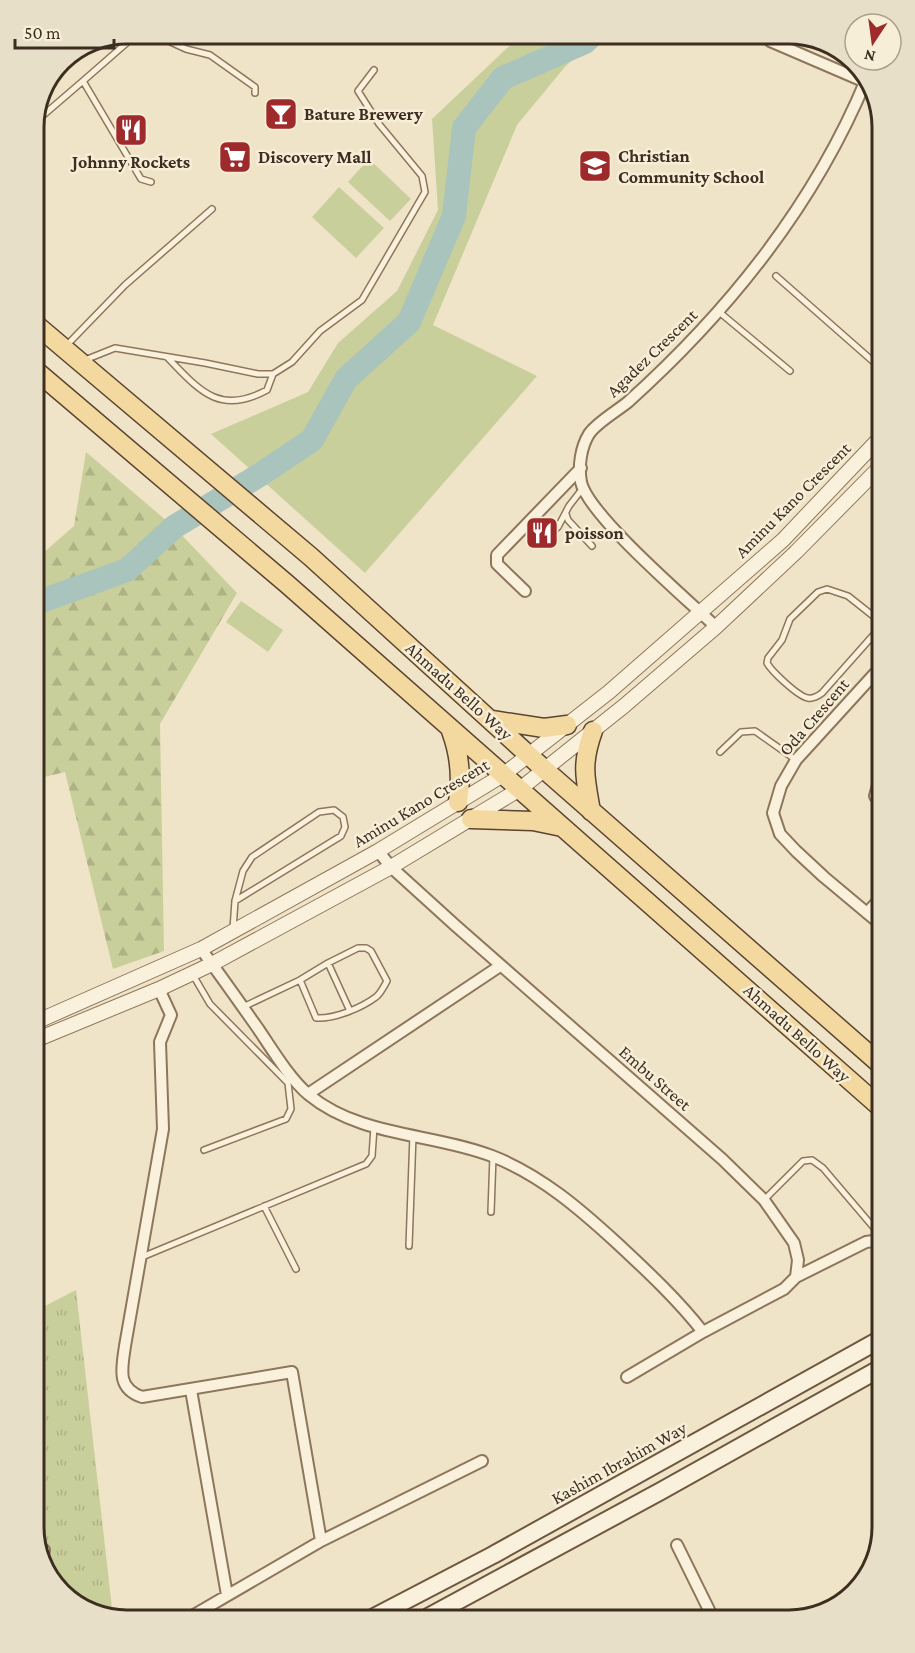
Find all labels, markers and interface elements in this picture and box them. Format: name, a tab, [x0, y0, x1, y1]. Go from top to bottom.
scale bar	[15, 12, 114, 50]
north arrow	[843, 12, 903, 72]
text: 50 m	[24, 23, 61, 43]
text: N	[862, 47, 877, 66]
bar icon: Bature Brewery	[263, 96, 299, 132]
place label: Bature Brewery	[304, 104, 423, 124]
restaurant icon: Johnny Rockets	[113, 112, 149, 148]
supermarket icon: Discovery Mall	[217, 139, 253, 175]
place label: Christian Community School	[618, 146, 764, 187]
place label: Discovery Mall	[258, 147, 372, 167]
school or university icon: Christian Community School	[577, 148, 613, 184]
place label: Johnny Rockets	[70, 152, 190, 172]
street label: Agadez Crescent	[603, 304, 702, 401]
street label: Aminu Kano Crescent	[731, 437, 856, 562]
restaurant icon: poisson	[524, 515, 560, 551]
place label: poisson	[565, 523, 625, 543]
street label: Ahmadu Bello Way	[401, 638, 517, 745]
street label: Oda Crescent	[775, 674, 854, 760]
street label: Aminu Kano Crescent	[349, 754, 493, 851]
street label: Ahmadu Bello Way	[739, 980, 855, 1087]
street label: Embu Street	[615, 1041, 696, 1115]
street label: Kashim Ibrahim Way	[548, 1417, 691, 1508]

